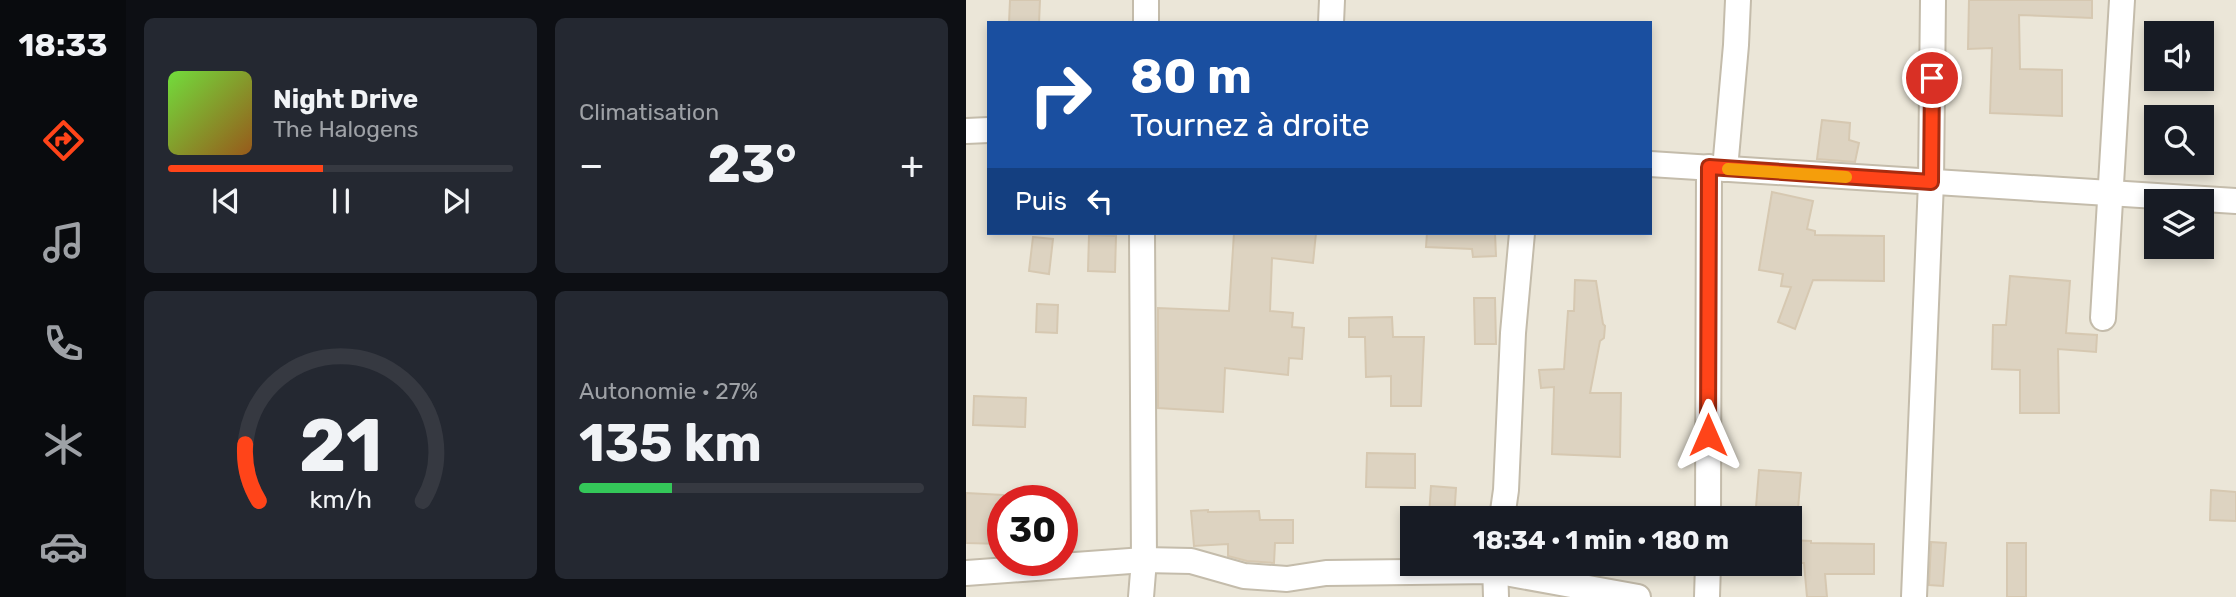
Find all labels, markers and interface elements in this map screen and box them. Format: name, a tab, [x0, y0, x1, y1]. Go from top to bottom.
map controls	[2144, 21, 2214, 259]
button: sound	[2144, 21, 2214, 91]
text: 18:33	[18, 26, 108, 64]
text: 80 m	[1130, 47, 1252, 105]
pin	[1902, 48, 1962, 108]
icon: right	[1015, 49, 1106, 140]
icon: arrive	[1913, 59, 1951, 97]
text: Night Drive	[273, 84, 418, 115]
text: Climatisation	[579, 98, 719, 126]
button: search	[2144, 105, 2214, 175]
text: Tournez à droite	[1130, 106, 1370, 144]
text: The Halogens	[273, 115, 419, 143]
icon: directions	[39, 116, 88, 165]
text: 23°	[707, 133, 797, 195]
text: −	[579, 142, 604, 188]
text: +	[900, 142, 924, 188]
icon: previous	[207, 182, 245, 220]
icon: pause	[322, 182, 360, 220]
icon: next	[437, 182, 475, 220]
icon: left	[1081, 182, 1119, 220]
text: Puis	[1015, 186, 1067, 217]
button: layers	[2144, 189, 2214, 259]
icon: music	[39, 218, 88, 267]
icon: phone	[39, 319, 88, 368]
text: Autonomie · 27%	[579, 377, 758, 405]
position arrow	[1671, 398, 1745, 472]
text: 21	[299, 403, 382, 489]
text: 135 km	[579, 412, 762, 474]
icon: climate	[39, 420, 88, 469]
text: km/h	[309, 485, 372, 514]
speed limit sign: 30	[987, 485, 1078, 576]
icon: car	[39, 522, 88, 571]
text: 18:34 · 1 min · 180 m	[1473, 525, 1729, 556]

